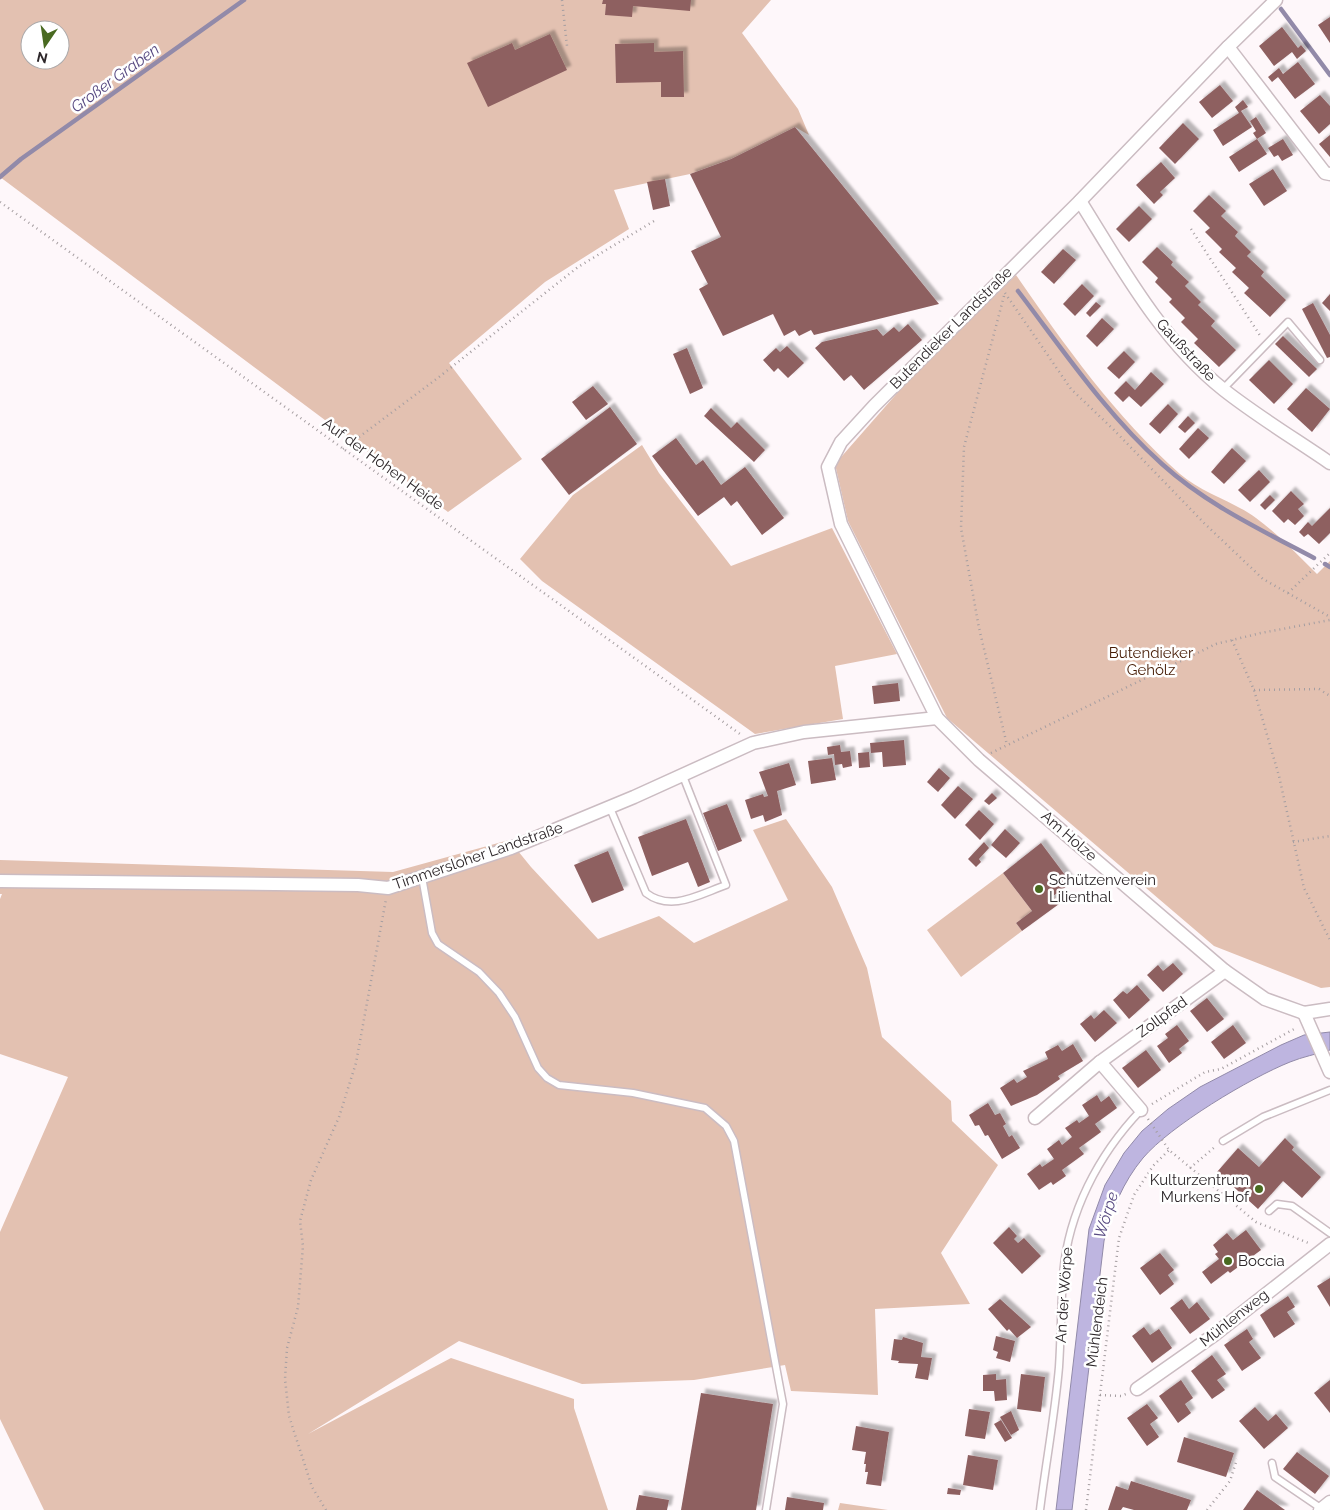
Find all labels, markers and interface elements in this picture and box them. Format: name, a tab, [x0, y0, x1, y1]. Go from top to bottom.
north arrow	[20, 20, 70, 70]
water label: Großer Graben	[67, 40, 163, 116]
text: N	[35, 49, 49, 67]
street label: Butendieker Landstraße	[886, 263, 1016, 393]
street label: Gaußstraße	[1153, 315, 1220, 385]
street label: Auf der Hohen Heide	[319, 414, 447, 514]
park label: Butendieker Gehölz	[1109, 644, 1194, 679]
street label: Am Holze	[1038, 807, 1101, 865]
street label: Timmersloher Landstraße	[391, 818, 565, 894]
place label: Schützenverein Lilienthal	[1049, 871, 1156, 906]
marker: Schützenverein Lilienthal	[1033, 883, 1045, 895]
street label: Zollpfad	[1133, 993, 1191, 1041]
place label: Kulturzentrum Murkens Hof	[1150, 1171, 1250, 1206]
marker: Kulturzentrum Murkens Hof	[1253, 1183, 1265, 1195]
water label: Wörpe	[1090, 1189, 1122, 1241]
street label: An der Wörpe	[1052, 1246, 1076, 1344]
place label: Boccia	[1238, 1252, 1285, 1270]
marker: Boccia	[1222, 1255, 1234, 1267]
street label: Mühlendeich	[1083, 1276, 1111, 1368]
street label: Mühlenweg	[1196, 1286, 1272, 1350]

